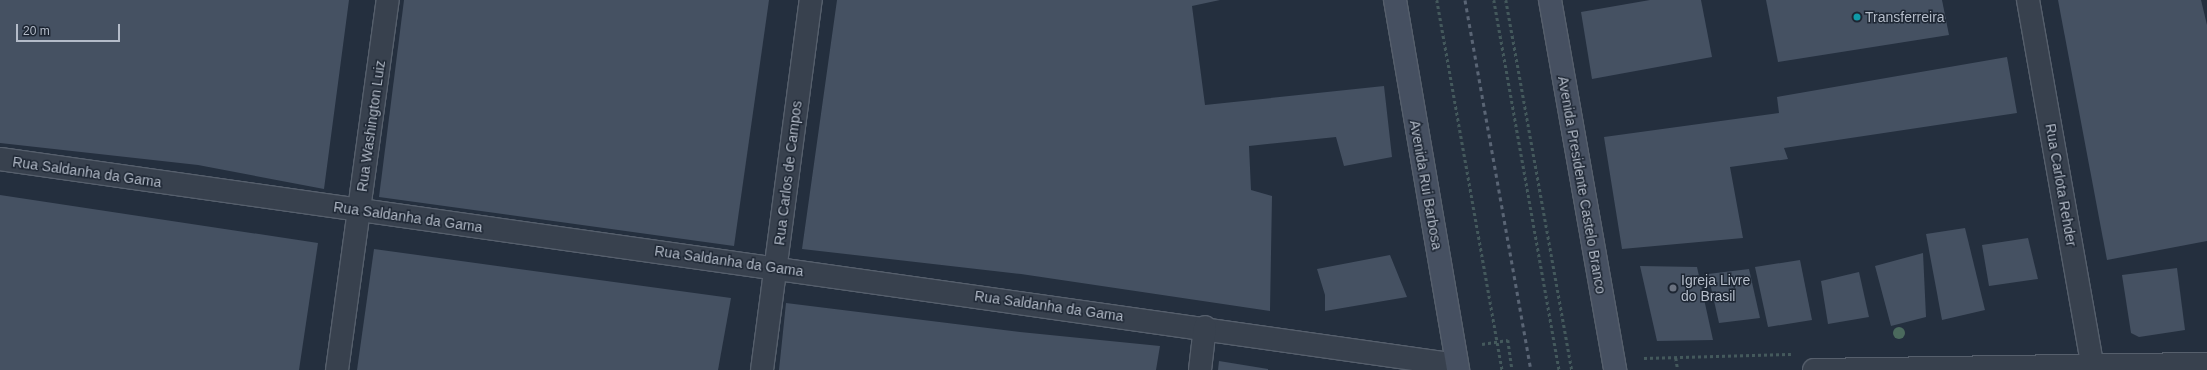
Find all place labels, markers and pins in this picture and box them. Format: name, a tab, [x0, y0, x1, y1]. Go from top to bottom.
place label: Transferreira	[1865, 9, 1945, 25]
marker: Transferreira	[1852, 12, 1862, 22]
place label: Igreja Livre do Brasil	[1681, 272, 1750, 304]
marker: Igreja Livre do Brasil	[1668, 283, 1678, 293]

